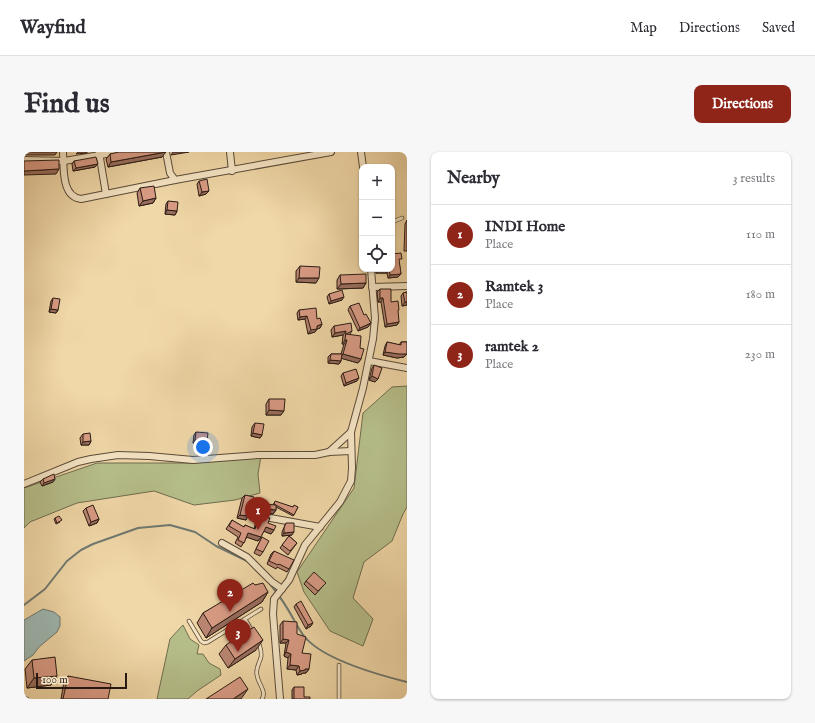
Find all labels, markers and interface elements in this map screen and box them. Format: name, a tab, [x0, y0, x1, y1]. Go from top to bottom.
text: Wayfind	[20, 16, 86, 40]
text: Map	[630, 19, 657, 37]
text: Directions	[679, 19, 740, 37]
text: Saved	[762, 19, 795, 37]
button: Directions	[694, 85, 791, 123]
text: Find us	[24, 87, 110, 122]
map controls	[359, 164, 395, 272]
button: +	[359, 164, 395, 200]
text: Nearby	[447, 168, 500, 189]
text: 3 results	[733, 170, 775, 187]
button: −	[359, 200, 395, 236]
text: INDI Home	[485, 217, 565, 236]
text: 1	[458, 226, 462, 243]
text: 110 m	[746, 226, 775, 243]
button: locate	[359, 236, 395, 272]
text: Place	[485, 236, 513, 253]
text: Ramtek 3	[485, 277, 543, 296]
text: 2	[457, 286, 463, 303]
text: 180 m	[746, 286, 775, 303]
text: Place	[485, 296, 513, 313]
text: ramtek 2	[485, 337, 539, 356]
text: 3	[458, 346, 462, 363]
text: 230 m	[745, 346, 775, 363]
text: Place	[485, 356, 513, 373]
your location	[193, 437, 213, 457]
pin: 1	[245, 497, 271, 530]
pin: 2	[217, 579, 243, 612]
pin: 3	[225, 619, 251, 652]
scale bar	[36, 671, 127, 690]
text: 100 m	[42, 673, 68, 687]

